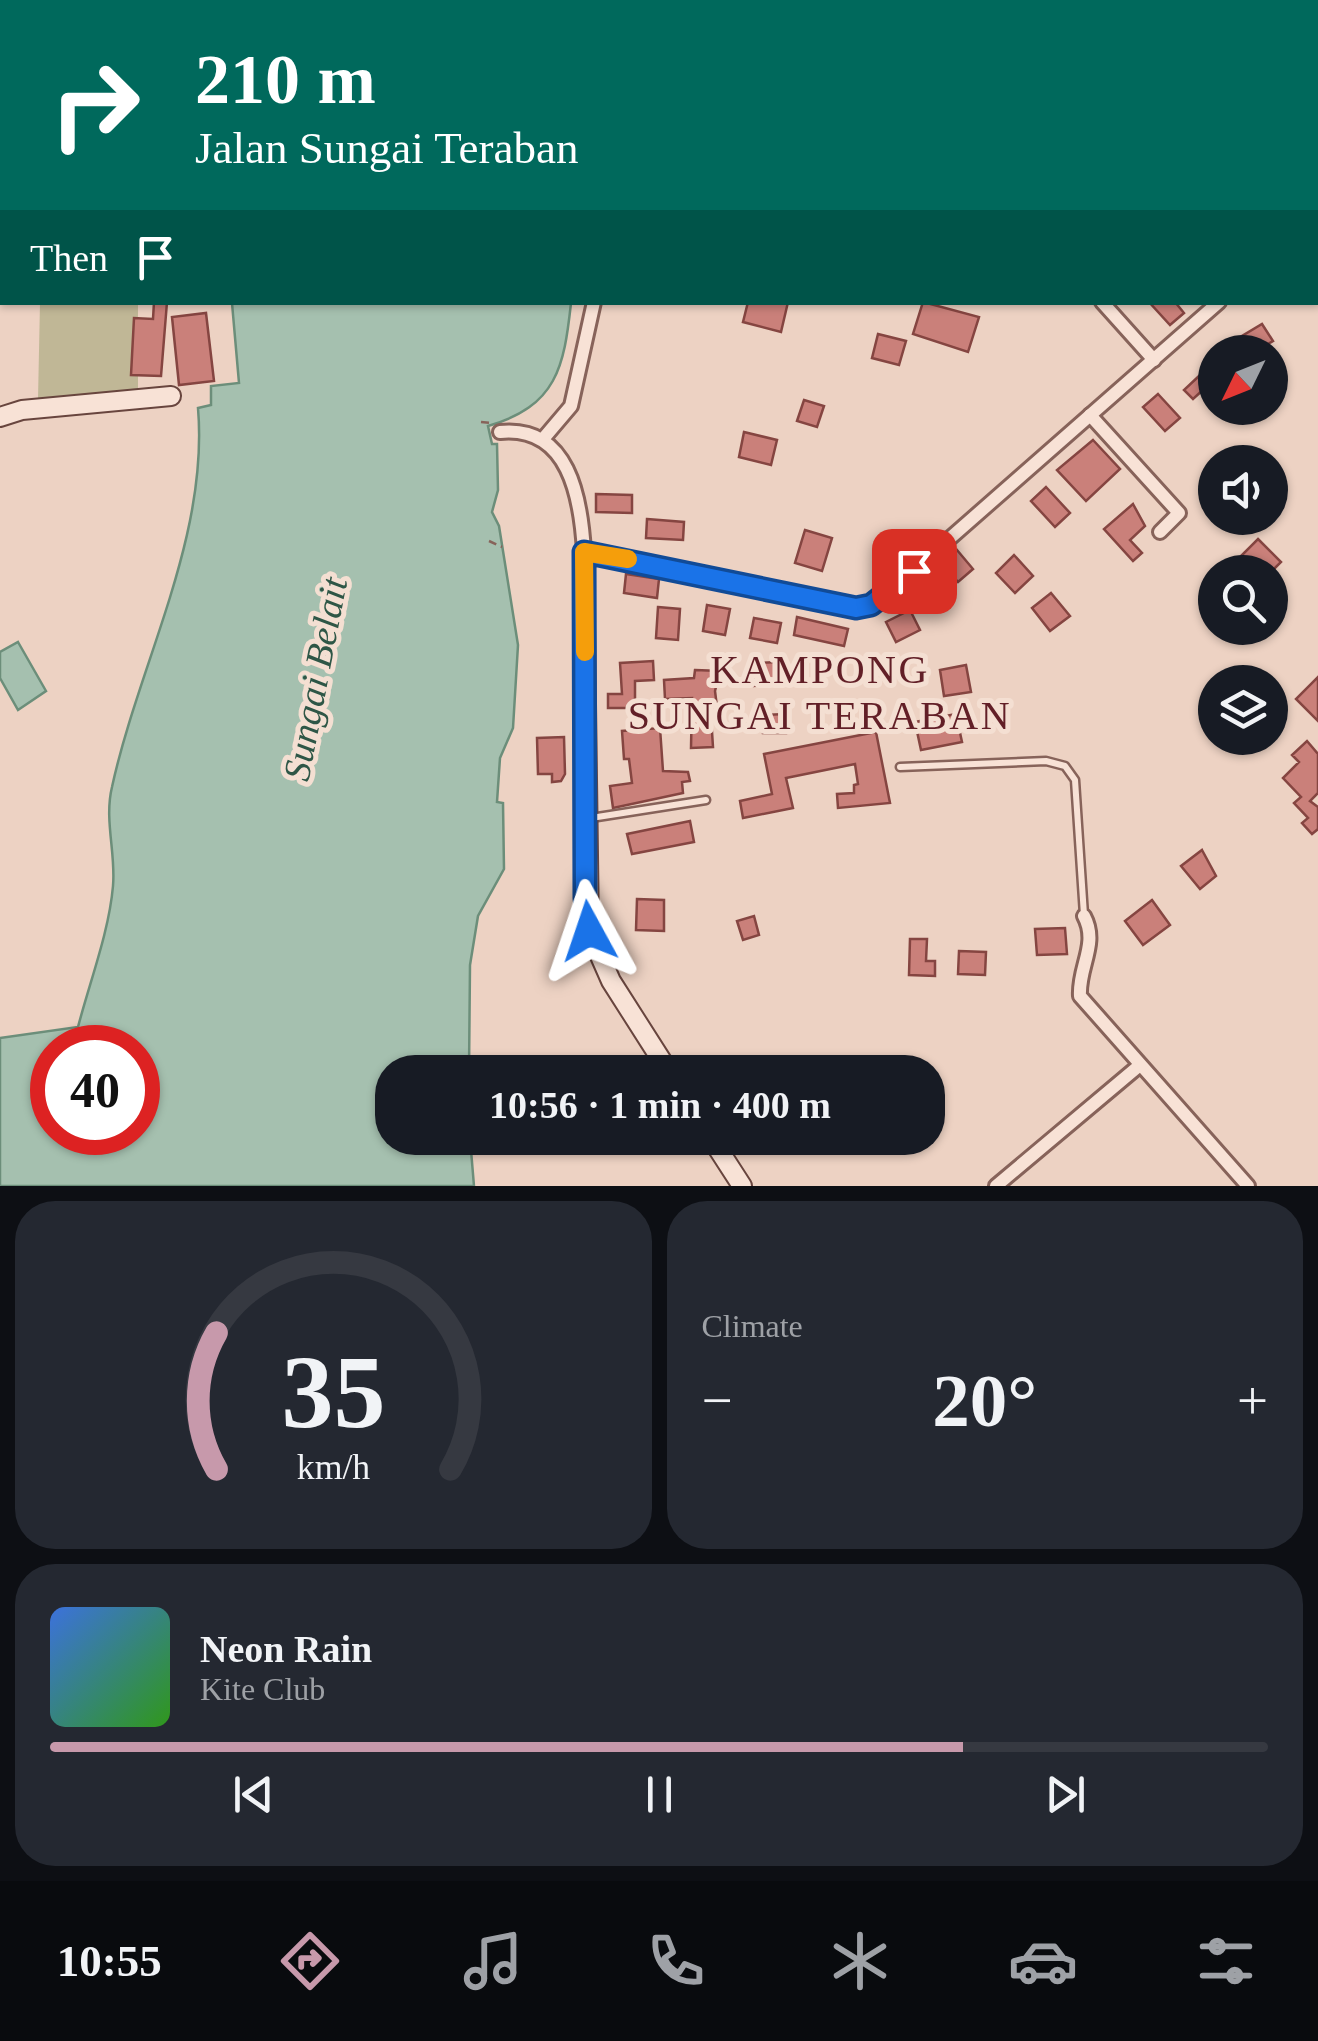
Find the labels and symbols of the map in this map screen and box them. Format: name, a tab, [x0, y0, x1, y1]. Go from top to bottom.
north arrow	[1198, 335, 1288, 425]
pin	[872, 529, 957, 614]
water label: Sungai Belait	[275, 573, 356, 784]
district label: KAMPONG SUNGAI TERABAN	[628, 647, 1012, 738]
position arrow	[537, 879, 641, 983]
speed limit sign: 40	[30, 1025, 160, 1155]

